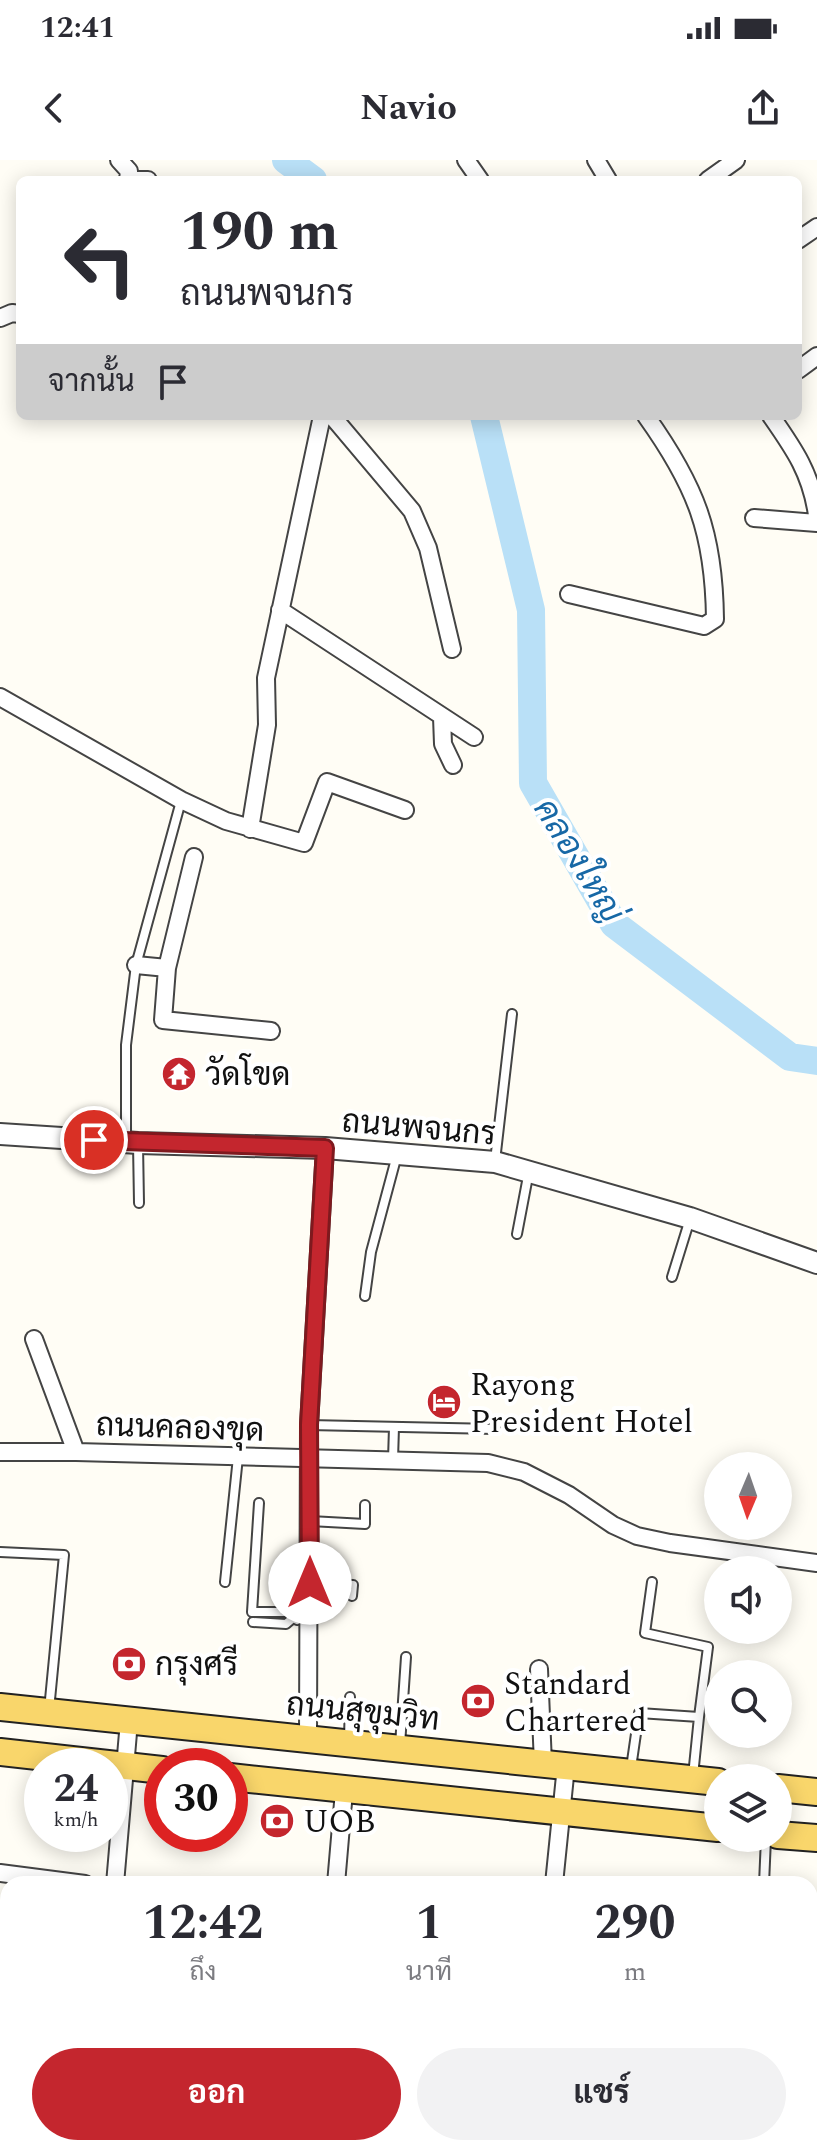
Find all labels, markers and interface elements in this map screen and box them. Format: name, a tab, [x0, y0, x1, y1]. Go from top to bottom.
text: 12:41	[40, 5, 115, 51]
text: Navio	[360, 81, 457, 136]
icon: back	[32, 86, 76, 130]
icon: share	[741, 86, 785, 130]
text: 190 m	[180, 190, 339, 275]
icon: left	[48, 208, 152, 312]
text: ถนนพจนกร	[180, 267, 354, 322]
text: จากนั้น	[48, 359, 135, 405]
icon: arrive	[151, 360, 195, 404]
water label: คลองใหญ่	[520, 788, 638, 935]
place label: วัดโขด	[205, 1051, 290, 1100]
temple icon: วัดโขด	[160, 1055, 198, 1093]
street label: ถนนพจนกร	[340, 1097, 498, 1160]
pin	[60, 1106, 128, 1174]
icon: arrive	[72, 1118, 116, 1162]
place label: Rayong President Hotel	[470, 1361, 693, 1447]
hotel icon: Rayong President Hotel	[425, 1383, 463, 1421]
street label: ถนนคลองขุด	[95, 1401, 265, 1456]
north arrow	[704, 1452, 792, 1540]
map controls	[704, 1452, 792, 1852]
position arrow	[268, 1541, 352, 1625]
button: sound	[704, 1556, 792, 1644]
place label: กรุงศรี	[155, 1641, 238, 1690]
bank icon: กรุงศรี	[110, 1645, 148, 1683]
place label: Standard Chartered	[504, 1660, 647, 1746]
button: search	[704, 1660, 792, 1748]
street label: ถนนสุขุมวิท	[284, 1680, 442, 1745]
bank icon: Standard Chartered	[459, 1682, 497, 1720]
speed limit sign: 30	[144, 1748, 248, 1852]
text: 24	[54, 1759, 98, 1820]
button: layers	[704, 1764, 792, 1852]
place label: UOB	[303, 1798, 375, 1847]
bank icon: UOB	[258, 1802, 296, 1840]
text: km/h	[54, 1805, 99, 1835]
text: 12:42	[143, 1887, 263, 1960]
text: 1	[415, 1887, 442, 1960]
text: 290	[595, 1887, 675, 1960]
text: ถึง	[189, 1952, 216, 1992]
text: นาที	[406, 1952, 452, 1992]
text: m	[624, 1952, 646, 1992]
button: ออก	[32, 2048, 401, 2140]
button: แชร์	[417, 2048, 786, 2140]

